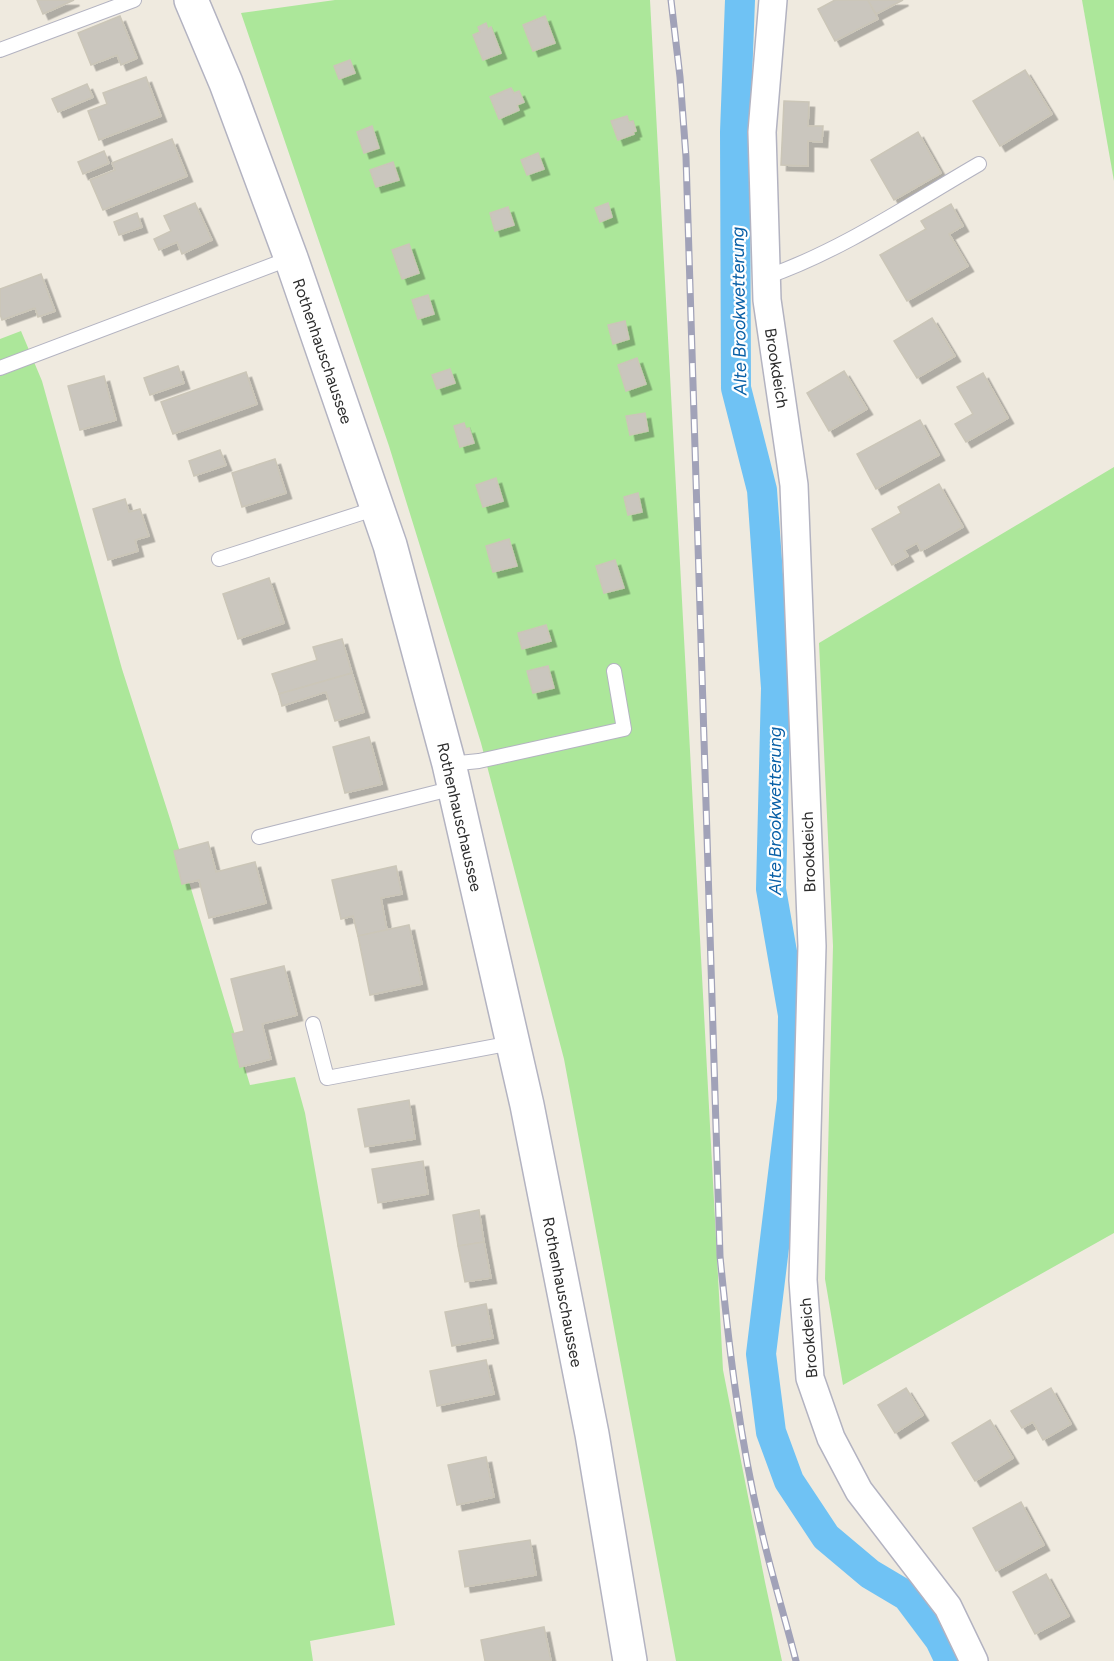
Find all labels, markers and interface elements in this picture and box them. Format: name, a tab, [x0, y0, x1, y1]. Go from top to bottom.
water label: Alte Brookwetterung	[727, 226, 751, 396]
street label: Rothenhauschaussee	[289, 276, 356, 427]
street label: Brookdeich	[761, 327, 792, 410]
water label: Alte Brookwetterung	[764, 726, 786, 896]
street label: Rothenhauschaussee	[433, 741, 486, 894]
street label: Brookdeich	[798, 811, 819, 893]
street label: Rothenhauschaussee	[539, 1215, 586, 1369]
street label: Brookdeich	[796, 1297, 821, 1379]

